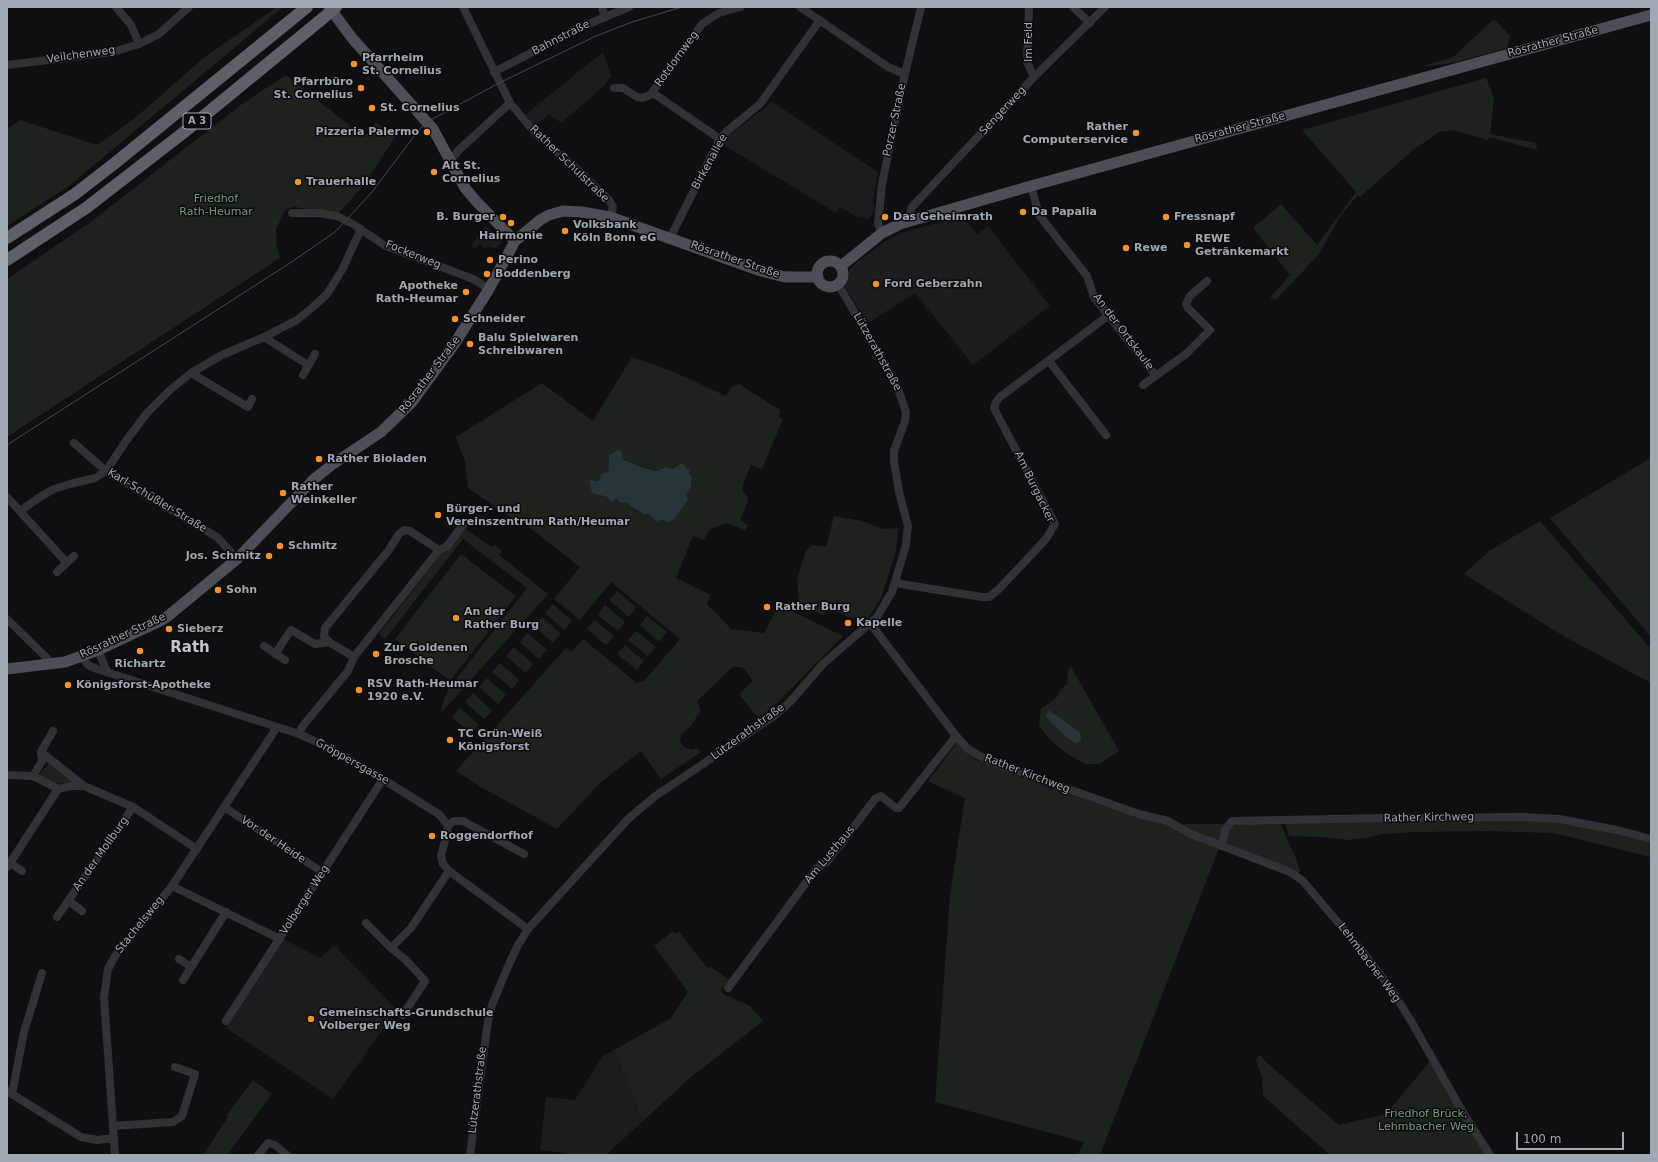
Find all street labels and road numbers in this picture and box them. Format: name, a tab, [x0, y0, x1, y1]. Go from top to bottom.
street label: Bahnstraße	[530, 18, 592, 58]
street label: Im Feld	[1022, 22, 1036, 62]
street label: Rösrather Straße	[1506, 24, 1600, 60]
street label: Rotdornweg	[652, 28, 702, 90]
street label: Veilchenweg	[46, 44, 116, 66]
street label: Porzer Straße	[881, 82, 909, 158]
street label: Sengerweg	[977, 84, 1029, 138]
street label: Rösrather Straße	[1193, 110, 1287, 146]
road number: A 3	[183, 113, 211, 129]
street label: Rather Schulstraße	[527, 123, 611, 205]
street label: Birkenallee	[689, 132, 731, 192]
street label: Fockerweg	[383, 238, 443, 272]
street label: Rösrather Straße	[689, 239, 781, 281]
street label: An der Ortskaule	[1090, 291, 1156, 373]
street label: Lützerathstraße	[850, 311, 904, 393]
street label: Rösrather Straße	[397, 334, 463, 416]
street label: Am Burgacker	[1011, 449, 1057, 525]
street label: Karl-Schüßler-Straße	[105, 466, 209, 536]
street label: Rösrather Straße	[78, 610, 168, 662]
street label: Lützerathstraße	[709, 701, 787, 763]
street label: Gröppersgasse	[313, 736, 391, 788]
street label: Rather Kirchweg	[982, 752, 1072, 796]
street label: Rather Kirchweg	[1384, 811, 1474, 825]
street label: An der Mollburg	[71, 814, 131, 894]
street label: Vor der Heide	[238, 814, 308, 866]
street label: Am Lusthaus	[802, 824, 858, 886]
street label: Volberger Weg	[278, 863, 332, 937]
street label: Stachelsweg	[113, 894, 167, 956]
street label: Lehmbacher Weg	[1335, 921, 1403, 1005]
street label: Lützerathstraße	[466, 1046, 490, 1134]

